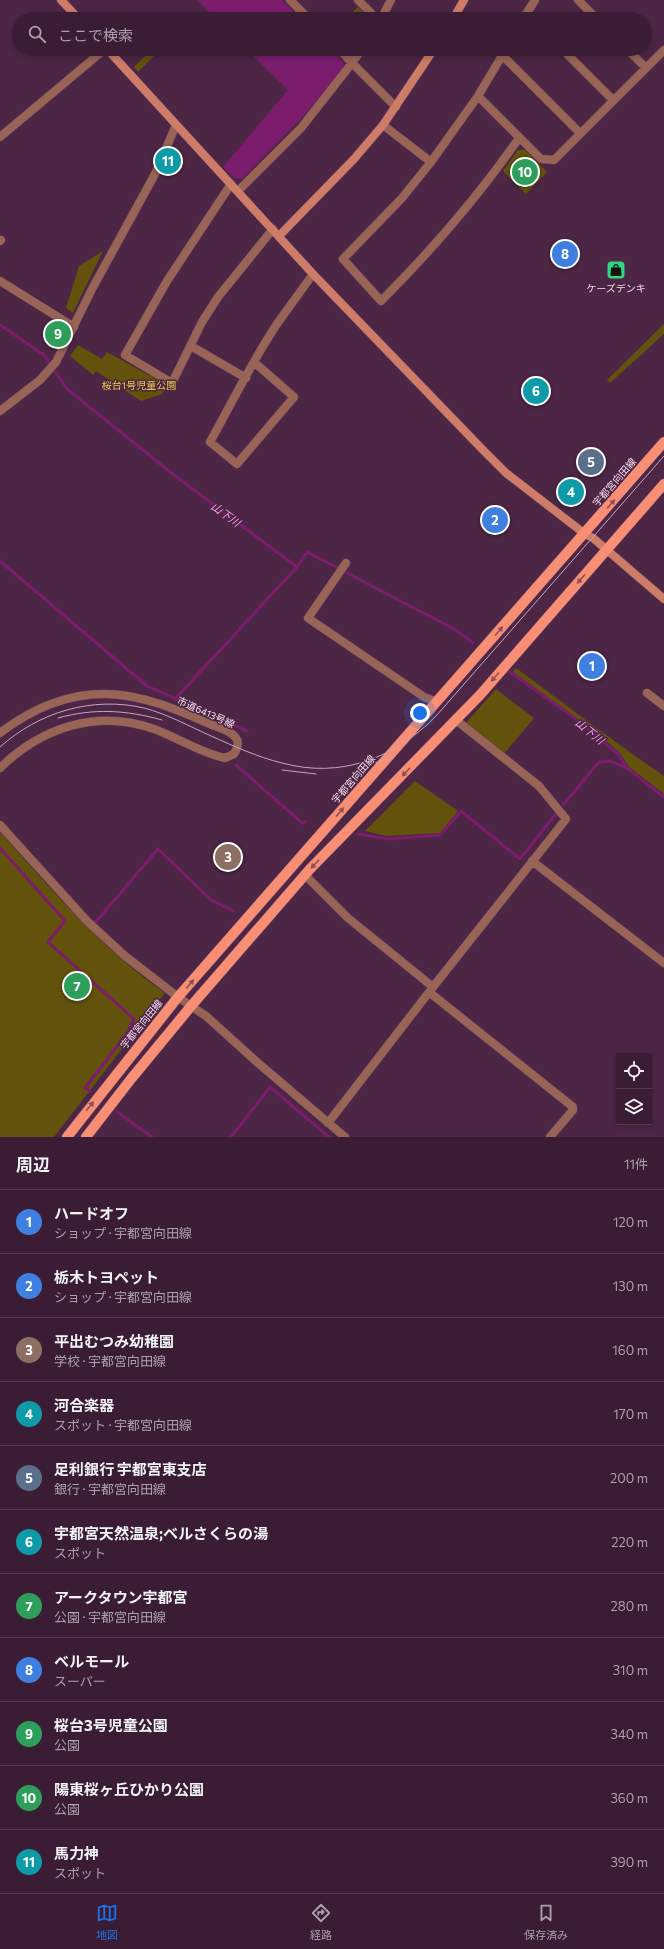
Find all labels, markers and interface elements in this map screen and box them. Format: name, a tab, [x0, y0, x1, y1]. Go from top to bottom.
search box	[12, 12, 652, 56]
icon: search	[26, 23, 48, 45]
text: ここで検索	[58, 26, 133, 44]
pin: 11	[155, 146, 181, 176]
pin: 10	[512, 157, 538, 187]
pin: 8	[552, 239, 578, 269]
shop icon: ケーズデンキ	[605, 259, 627, 281]
place label: ケーズデンキ	[586, 282, 646, 294]
pin: 9	[45, 319, 71, 349]
pin: 6	[523, 376, 549, 406]
park label: 桜台1号児童公園	[102, 379, 176, 391]
pin: 5	[578, 447, 604, 477]
street label: 宇都宮向田線	[590, 455, 638, 509]
pin: 4	[558, 477, 584, 507]
water label: 山下川	[209, 499, 244, 530]
one-way arrow	[606, 499, 615, 510]
pin: 2	[482, 505, 508, 535]
one-way arrow	[577, 575, 586, 584]
one-way arrow	[495, 626, 504, 636]
pin: 1	[579, 651, 605, 681]
one-way arrow	[491, 672, 500, 682]
street label: 市道6413号線	[175, 694, 237, 730]
your location	[410, 703, 430, 723]
water label: 山下川	[573, 716, 608, 747]
street label: 宇都宮向田線	[329, 752, 377, 806]
one-way arrow	[401, 767, 411, 777]
one-way arrow	[336, 807, 345, 817]
pin: 3	[215, 842, 241, 872]
one-way arrow	[310, 859, 320, 869]
pin: 7	[64, 971, 90, 1001]
one-way arrow	[186, 978, 195, 989]
street label: 宇都宮向田線	[117, 997, 165, 1051]
map controls	[616, 1053, 652, 1125]
button: locate	[616, 1053, 652, 1089]
button: layers	[616, 1089, 652, 1125]
one-way arrow	[86, 1100, 94, 1111]
text: 周辺	[16, 1154, 50, 1175]
text: 11件	[624, 1156, 648, 1172]
text: ハードオフ	[54, 1204, 129, 1222]
text: 1	[26, 1214, 32, 1230]
text: 120 m	[613, 1214, 648, 1230]
text: ショップ · 宇都宮向田線	[54, 1225, 192, 1241]
text: 栃木トヨペット	[54, 1268, 159, 1286]
text: 2	[25, 1278, 33, 1294]
text: 130 m	[613, 1278, 648, 1294]
text: ショップ · 宇都宮向田線	[54, 1289, 192, 1305]
text: 平出むつみ幼稚園	[54, 1332, 174, 1350]
text: 3	[25, 1342, 33, 1358]
text: 160 m	[612, 1342, 648, 1358]
text: 学校 · 宇都宮向田線	[54, 1353, 166, 1369]
text: 河合楽器	[54, 1396, 114, 1414]
text: 4	[25, 1406, 33, 1422]
text: 170 m	[613, 1406, 648, 1422]
text: スポット · 宇都宮向田線	[54, 1417, 192, 1433]
text: 足利銀行 宇都宮東支店	[54, 1460, 207, 1478]
text: 5	[25, 1470, 33, 1486]
text: 200 m	[610, 1470, 648, 1486]
text: 銀行 · 宇都宮向田線	[54, 1481, 166, 1497]
text: 宇都宮天然温泉;ベルさくらの湯	[54, 1524, 268, 1542]
text: 6	[25, 1534, 33, 1550]
text: 220 m	[611, 1534, 648, 1550]
text: スポット	[54, 1545, 106, 1561]
text: アークタウン宇都宮	[54, 1588, 188, 1606]
text: 7	[25, 1598, 33, 1614]
text: 280 m	[611, 1598, 648, 1614]
text: 公園 · 宇都宮向田線	[54, 1609, 166, 1625]
text: ベルモール	[54, 1652, 129, 1670]
text: 8	[25, 1662, 33, 1678]
text: 310 m	[613, 1662, 648, 1678]
text: スーパー	[54, 1673, 106, 1689]
text: 桜台3号児童公園	[54, 1716, 168, 1734]
text: 9	[25, 1726, 33, 1742]
text: 340 m	[610, 1726, 648, 1742]
text: 公園	[54, 1737, 80, 1753]
text: 陽東桜ヶ丘ひかり公園	[54, 1780, 204, 1798]
text: 10	[22, 1790, 36, 1806]
text: 360 m	[610, 1790, 648, 1806]
text: 公園	[54, 1801, 80, 1817]
text: 馬力神	[54, 1844, 99, 1862]
text: 11	[23, 1854, 35, 1870]
text: 390 m	[610, 1854, 648, 1870]
text: スポット	[54, 1865, 106, 1881]
tab: 地図	[96, 1902, 118, 1942]
tab: 経路	[310, 1902, 332, 1942]
tab: 保存済み	[524, 1902, 568, 1942]

